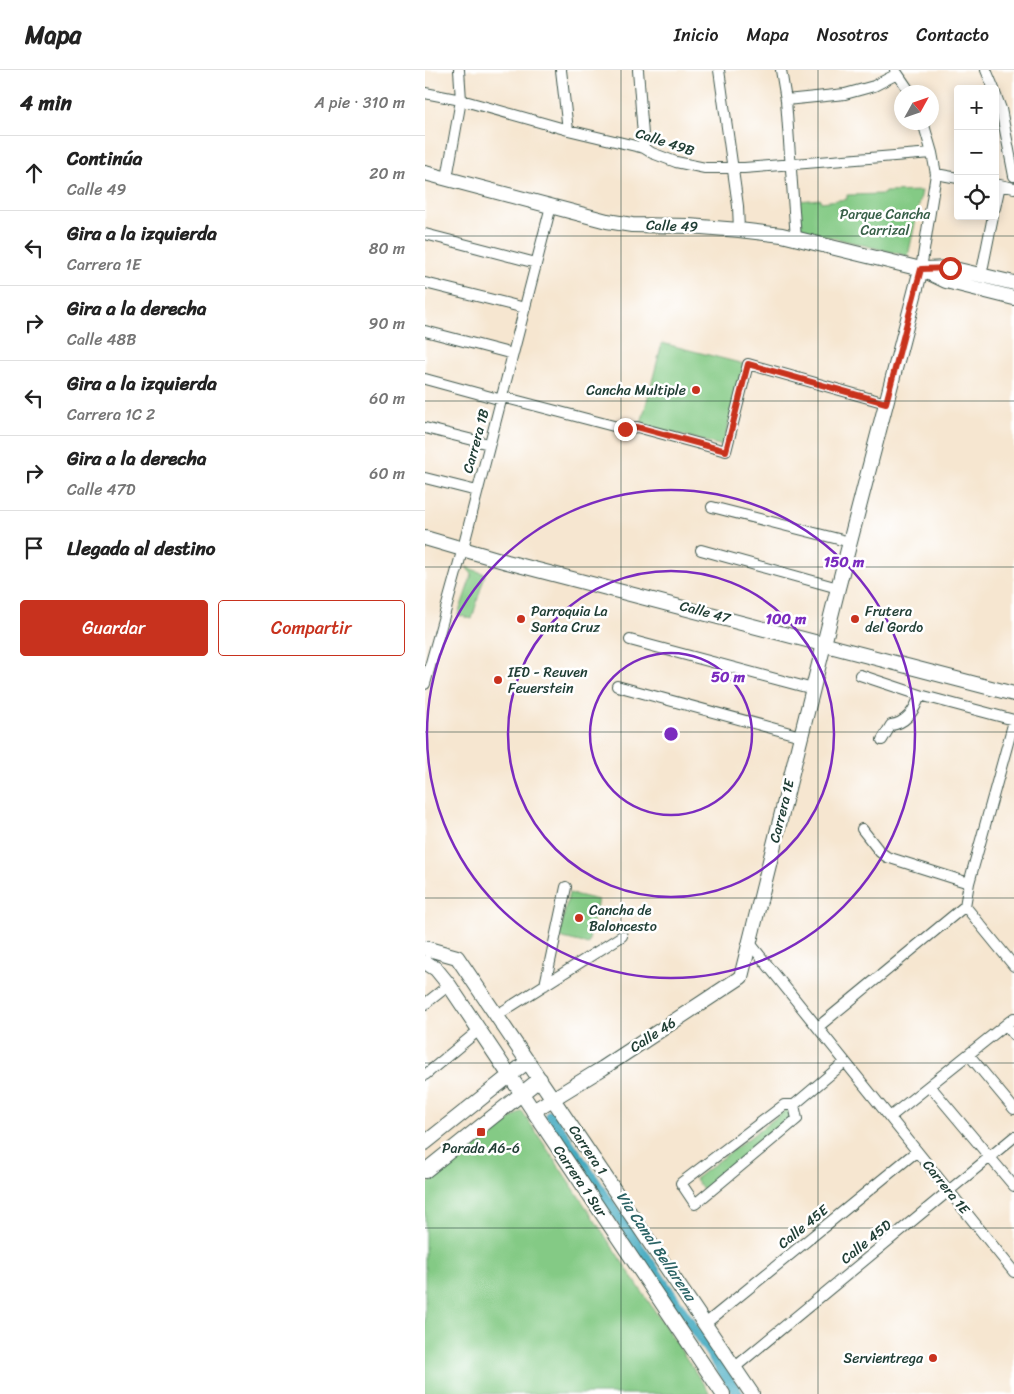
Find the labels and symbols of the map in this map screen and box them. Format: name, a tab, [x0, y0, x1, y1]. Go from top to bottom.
north arrow	[894, 85, 939, 130]
street label: Calle 49B	[632, 121, 698, 163]
park label: Parque Cancha Carrizal	[840, 202, 931, 243]
street label: Calle 49	[646, 213, 699, 239]
route start	[939, 257, 962, 280]
place label: Cancha Multiple	[586, 378, 686, 403]
marker: Cancha Multiple	[690, 384, 702, 396]
street label: Carrera 1B	[455, 406, 497, 476]
route end	[614, 418, 637, 441]
text: 150 m	[824, 549, 865, 575]
street label: Calle 47	[677, 593, 734, 631]
place label: Parroquia La Santa Cruz	[531, 599, 607, 640]
place label: Frutera del Gordo	[865, 599, 923, 640]
text: 100 m	[766, 606, 807, 632]
marker: Parroquia La Santa Cruz	[515, 613, 527, 625]
marker: Frutera del Gordo	[849, 613, 861, 625]
place label: IED - Reuven Feuerstein	[507, 660, 588, 701]
text: 50 m	[711, 664, 746, 690]
marker: IED - Reuven Feuerstein	[492, 674, 504, 686]
centre of rings	[662, 725, 680, 743]
street label: Carrera 1E	[762, 775, 802, 845]
place label: Cancha de Baloncesto	[589, 898, 657, 939]
marker: Cancha de Baloncesto	[573, 912, 585, 924]
street label: Calle 46	[625, 1011, 681, 1059]
street label: Carrera 1	[562, 1119, 614, 1181]
marker: Parada A6-6	[475, 1126, 487, 1138]
place label: Parada A6-6	[442, 1136, 520, 1161]
street label: Carrera 1 Sur	[547, 1140, 614, 1223]
street label: Carrera 1E	[916, 1154, 977, 1221]
water label: Via Canal Bellarena	[609, 1186, 704, 1308]
street label: Calle 45E	[772, 1198, 835, 1255]
street label: Calle 45D	[835, 1213, 898, 1271]
place label: Servientrega	[843, 1346, 924, 1371]
marker: Servientrega	[927, 1352, 939, 1364]

